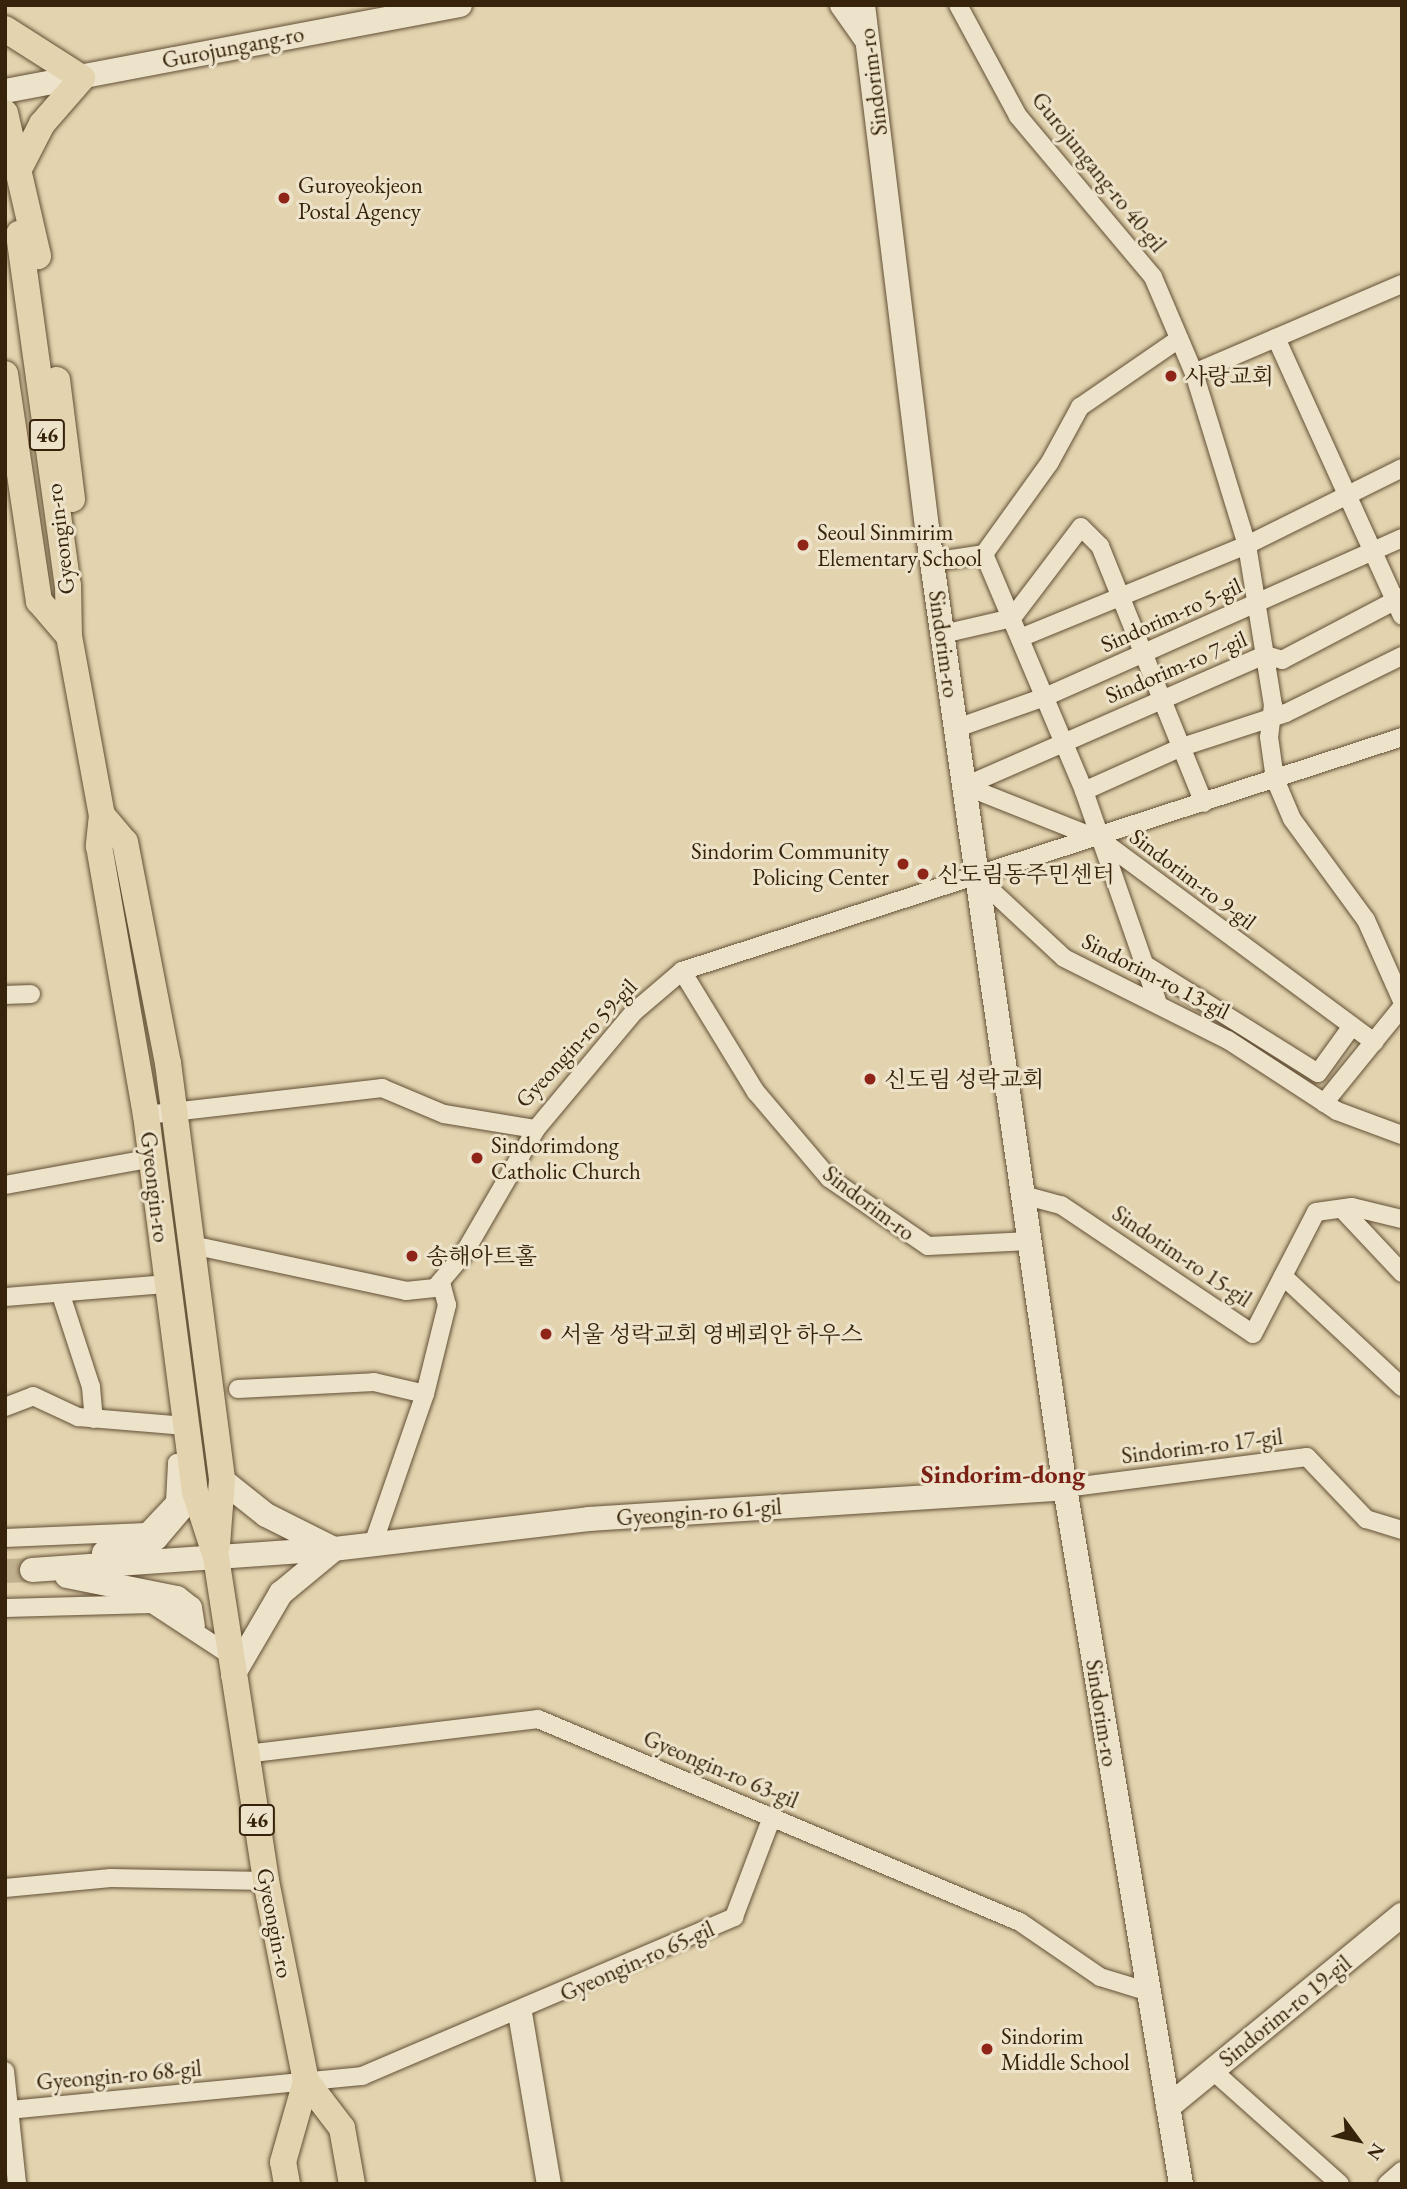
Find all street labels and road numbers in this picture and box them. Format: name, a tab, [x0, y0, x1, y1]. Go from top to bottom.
street label: Gurojungang-ro	[160, 20, 306, 74]
street label: Sindorim-ro	[853, 27, 893, 137]
street label: Gurojungang-ro 40-gil	[1026, 86, 1172, 258]
road number: 46	[28, 418, 66, 452]
street label: Gyeongin-ro	[39, 482, 81, 596]
street label: Sindorim-ro 5-gil	[1096, 572, 1246, 658]
street label: Sindorim-ro	[923, 589, 965, 699]
street label: Sindorim-ro 7-gil	[1101, 625, 1251, 709]
street label: Sindorim-ro 9-gil	[1124, 822, 1262, 936]
street label: Sindorim-ro 13-gil	[1077, 927, 1235, 1025]
street label: Gyeongin-ro 59-gil	[509, 973, 643, 1113]
street label: Gyeongin-ro	[134, 1130, 176, 1244]
street label: Sindorim-ro	[818, 1159, 920, 1247]
street label: Sindorim-ro 15-gil	[1107, 1199, 1257, 1313]
street label: Sindorim-ro 17-gil	[1120, 1422, 1284, 1470]
street label: Gyeongin-ro 61-gil	[615, 1492, 783, 1532]
street label: Sindorim-ro	[1080, 1657, 1124, 1769]
street label: Gyeongin-ro 63-gil	[639, 1724, 803, 1814]
road number: 46	[238, 1802, 276, 1838]
street label: Gyeongin-ro	[251, 1866, 299, 1980]
street label: Gyeongin-ro 65-gil	[556, 1915, 718, 2007]
street label: Sindorim-ro 19-gil	[1213, 1949, 1357, 2073]
street label: Gyeongin-ro 68-gil	[35, 2054, 203, 2096]

